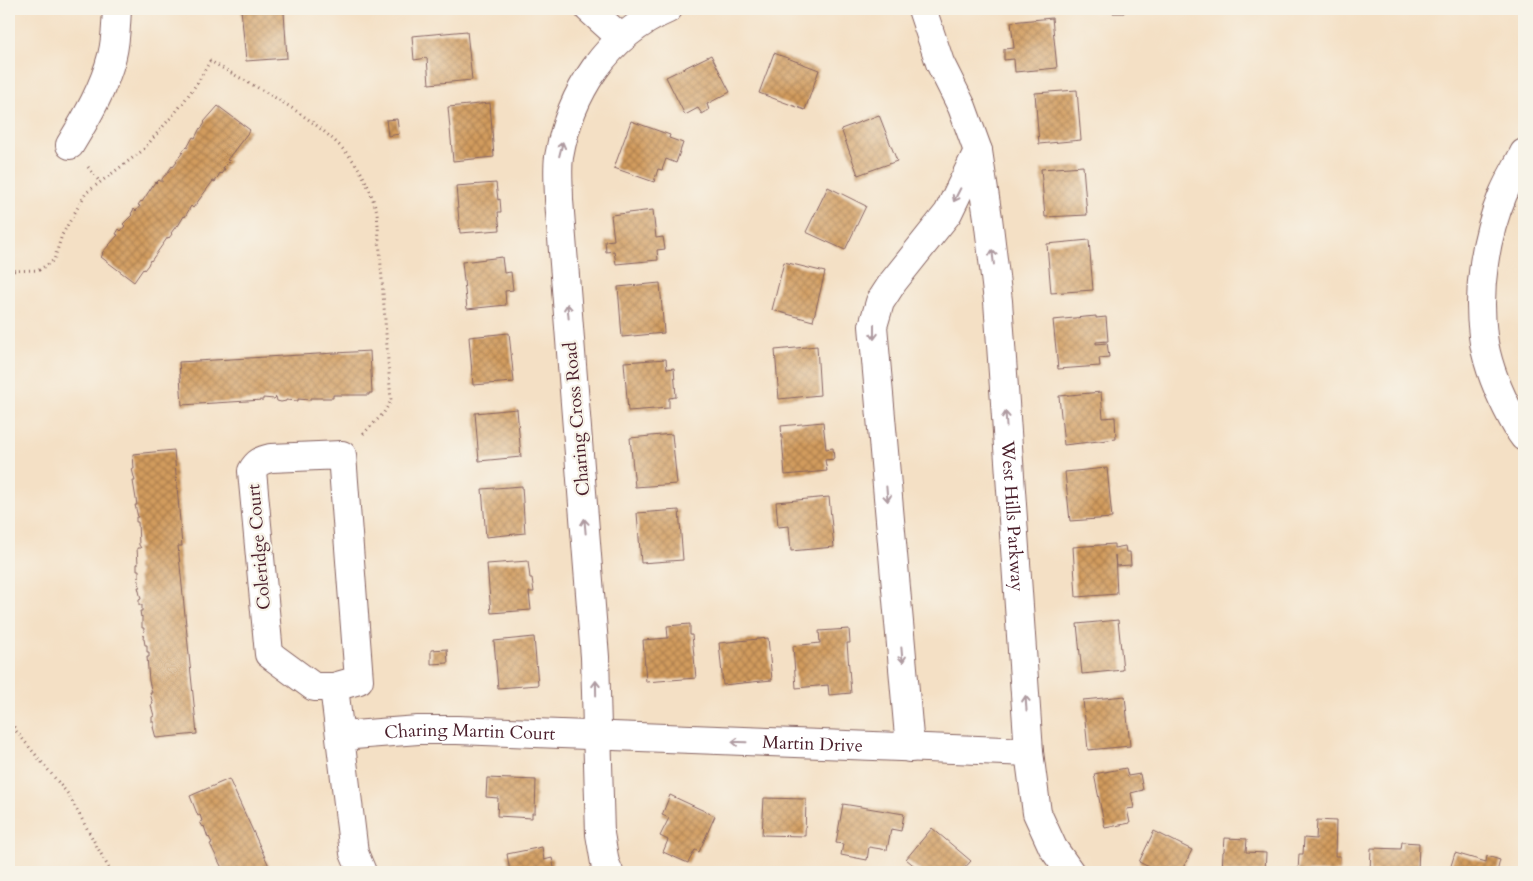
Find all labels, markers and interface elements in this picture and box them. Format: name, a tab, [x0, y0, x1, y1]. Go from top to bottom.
one-way arrow	[557, 142, 566, 158]
one-way arrow	[952, 187, 961, 202]
one-way arrow	[988, 249, 998, 265]
one-way arrow	[563, 304, 573, 320]
one-way arrow	[869, 323, 879, 339]
street label: Charing Cross Road	[558, 340, 596, 497]
one-way arrow	[1001, 411, 1010, 427]
street label: West Hills Parkway	[995, 439, 1030, 593]
street label: Coleridge Court	[241, 483, 277, 611]
one-way arrow	[882, 485, 892, 501]
one-way arrow	[580, 518, 590, 534]
one-way arrow	[897, 647, 906, 663]
one-way arrow	[591, 680, 601, 696]
one-way arrow	[1021, 696, 1030, 712]
street label: Charing Martin Court	[383, 717, 556, 746]
street label: Martin Drive	[762, 729, 863, 758]
one-way arrow	[731, 737, 747, 746]

